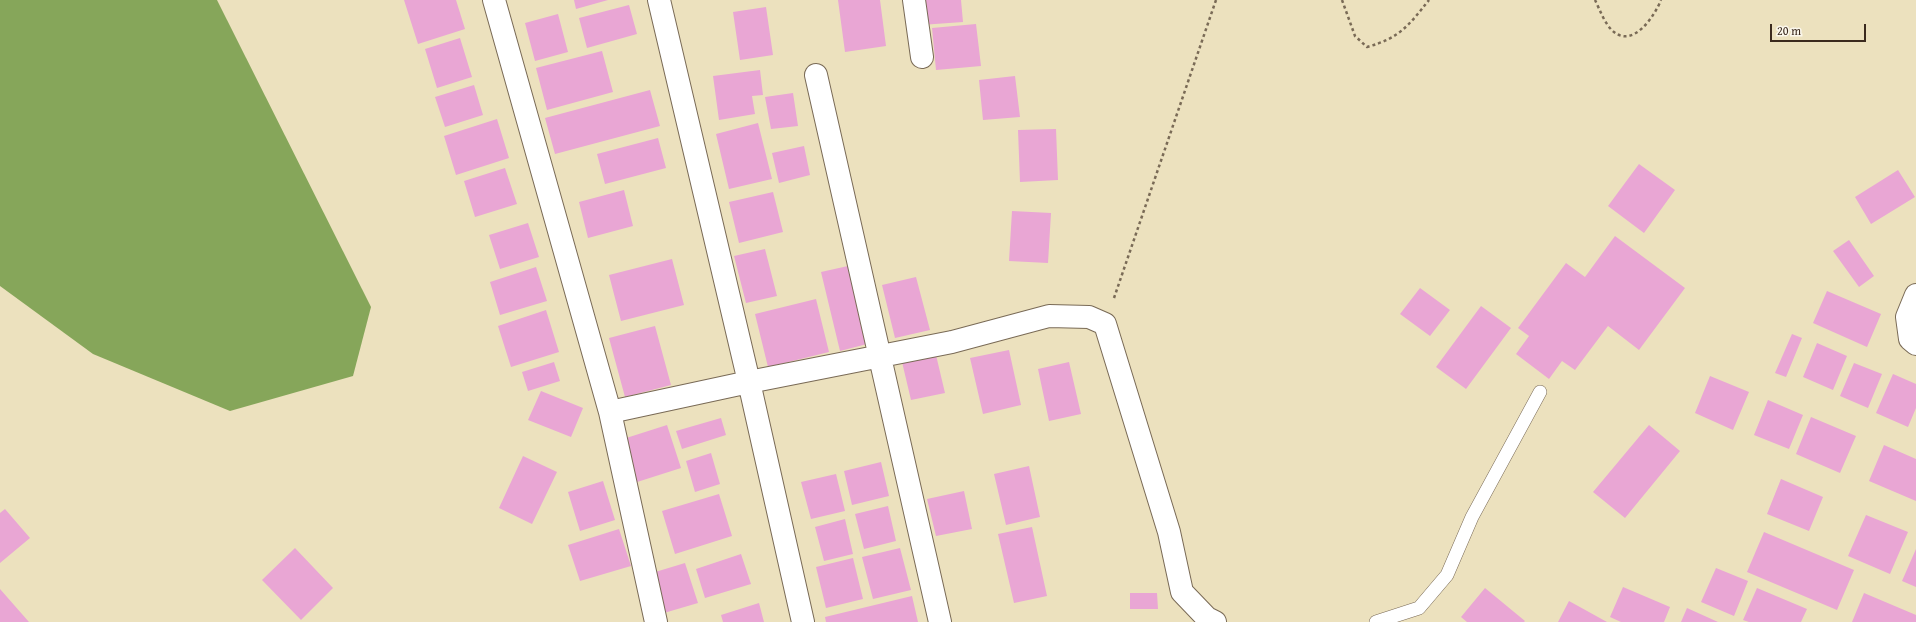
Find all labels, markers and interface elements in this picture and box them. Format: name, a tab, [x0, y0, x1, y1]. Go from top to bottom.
scale bar	[1772, 16, 1868, 42]
text: 20 m	[1777, 22, 1801, 39]

